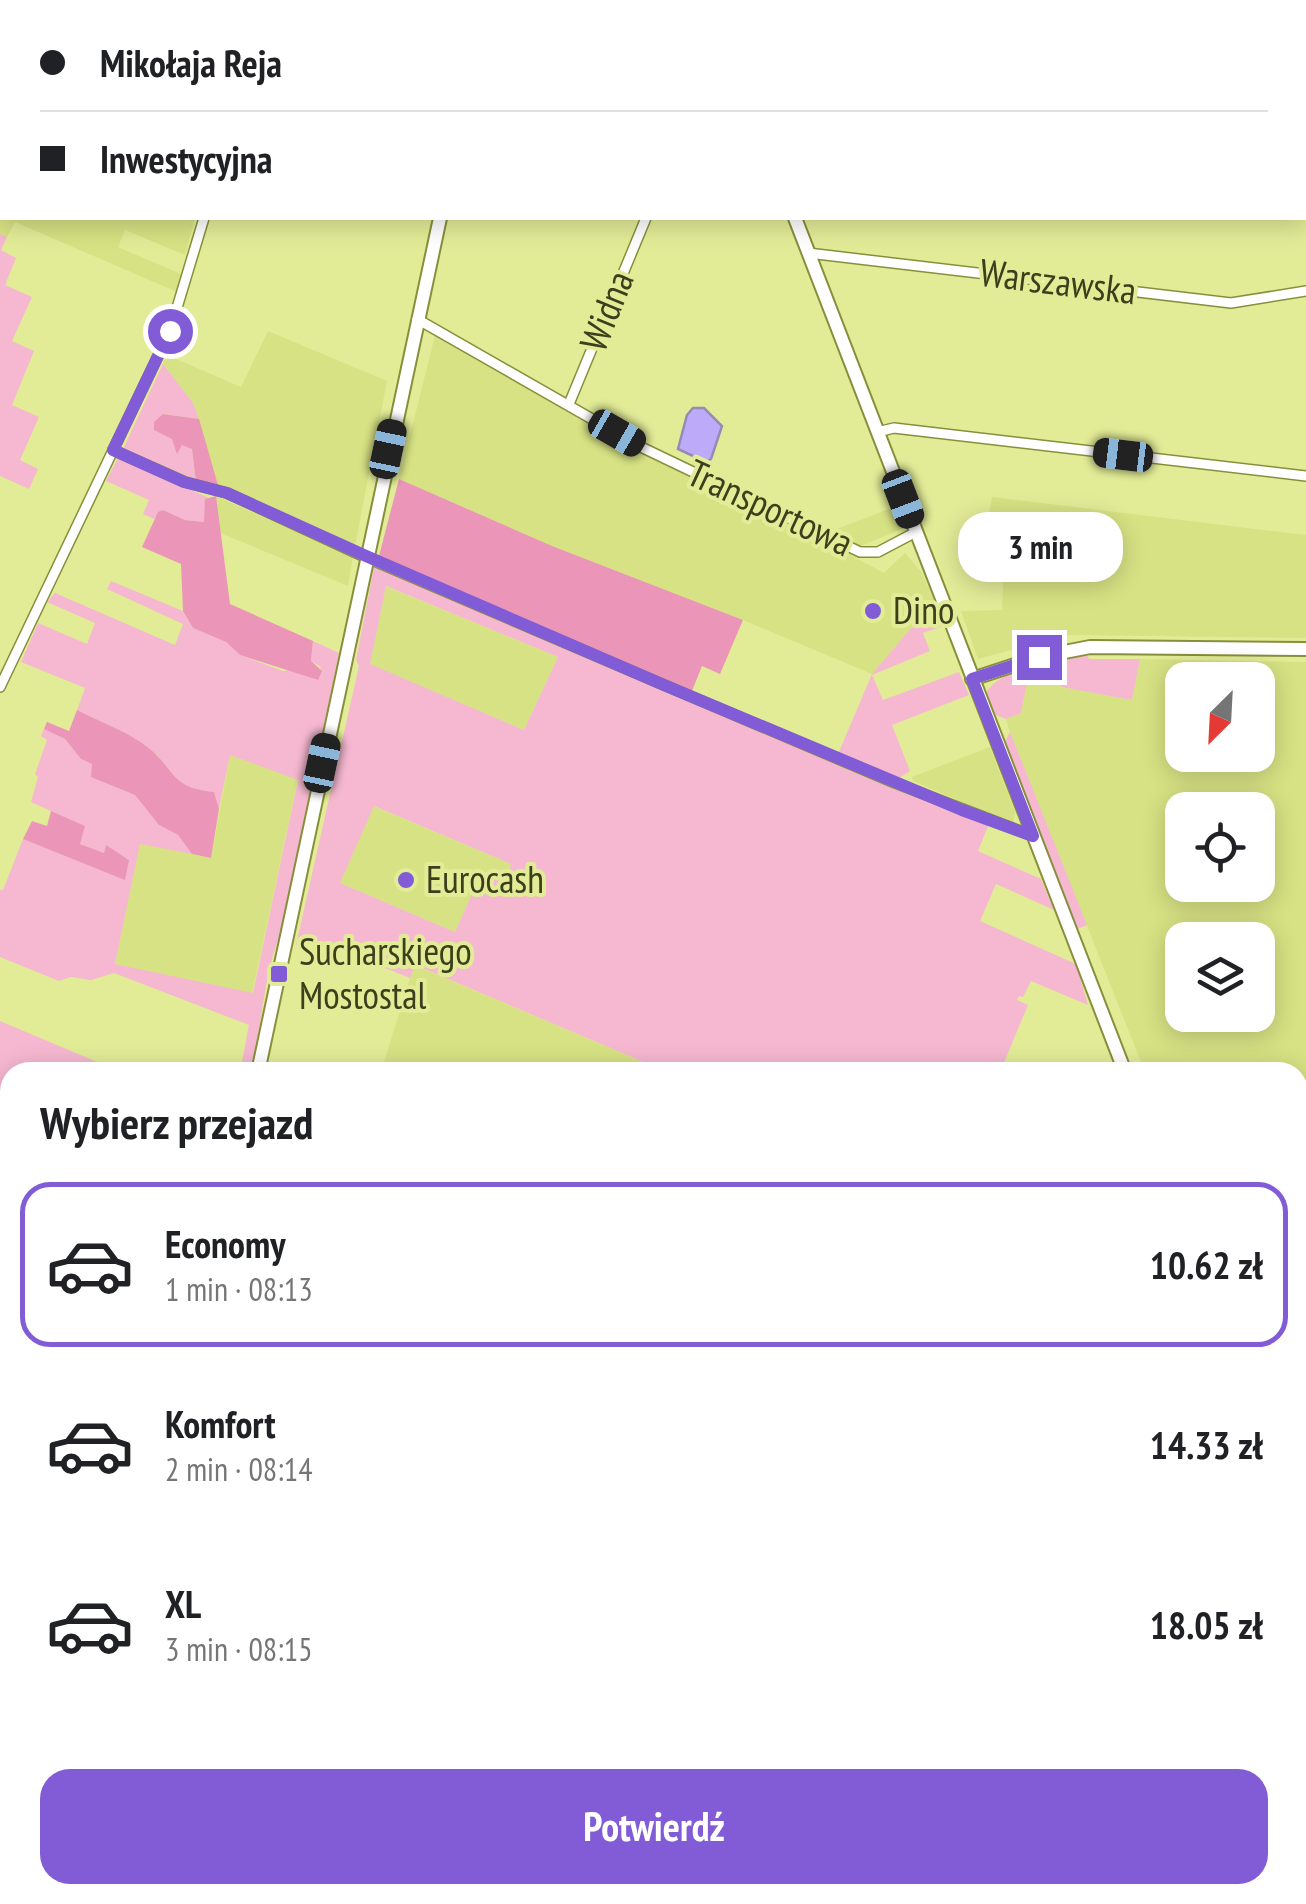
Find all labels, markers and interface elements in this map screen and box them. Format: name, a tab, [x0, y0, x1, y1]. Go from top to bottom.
text: Mikołaja Reja	[100, 38, 282, 87]
text: Inwestycyjna	[100, 134, 273, 183]
street label: Warszawska	[977, 247, 1139, 314]
street label: Widna	[568, 263, 644, 358]
route start	[148, 309, 193, 354]
car	[584, 405, 650, 461]
car	[367, 417, 409, 481]
car	[1091, 436, 1155, 474]
street label: Transportowa	[680, 447, 861, 566]
car	[878, 466, 928, 532]
callout: 3 min	[956, 512, 1122, 582]
text: 3 min	[1008, 526, 1073, 568]
place label: Dino	[893, 585, 954, 634]
marker: Dino	[862, 600, 884, 622]
route end	[1017, 635, 1062, 680]
north arrow	[1165, 662, 1275, 772]
map controls	[1165, 662, 1275, 1032]
car	[301, 731, 343, 795]
button: locate	[1165, 792, 1275, 902]
place label: Eurocash	[426, 854, 544, 903]
marker: Eurocash	[395, 869, 417, 891]
button: layers	[1165, 922, 1275, 1032]
place label: Sucharskiego Mostostal	[299, 926, 472, 1019]
marker: Sucharskiego Mostostal	[268, 963, 290, 985]
text: Wybierz przejazd	[40, 1093, 313, 1151]
text: Economy	[165, 1219, 285, 1268]
icon: car	[45, 1220, 135, 1310]
text: 10.62 zł	[1150, 1240, 1263, 1289]
text: 1 min · 08:13	[165, 1268, 313, 1310]
text: Komfort	[165, 1399, 276, 1448]
icon: car	[45, 1400, 135, 1490]
text: 14.33 zł	[1150, 1420, 1263, 1469]
text: 2 min · 08:14	[165, 1448, 313, 1490]
text: XL	[165, 1579, 201, 1628]
icon: car	[45, 1580, 135, 1670]
text: 18.05 zł	[1150, 1600, 1263, 1649]
text: 3 min · 08:15	[165, 1628, 313, 1670]
button: Potwierdź	[40, 1769, 1268, 1884]

